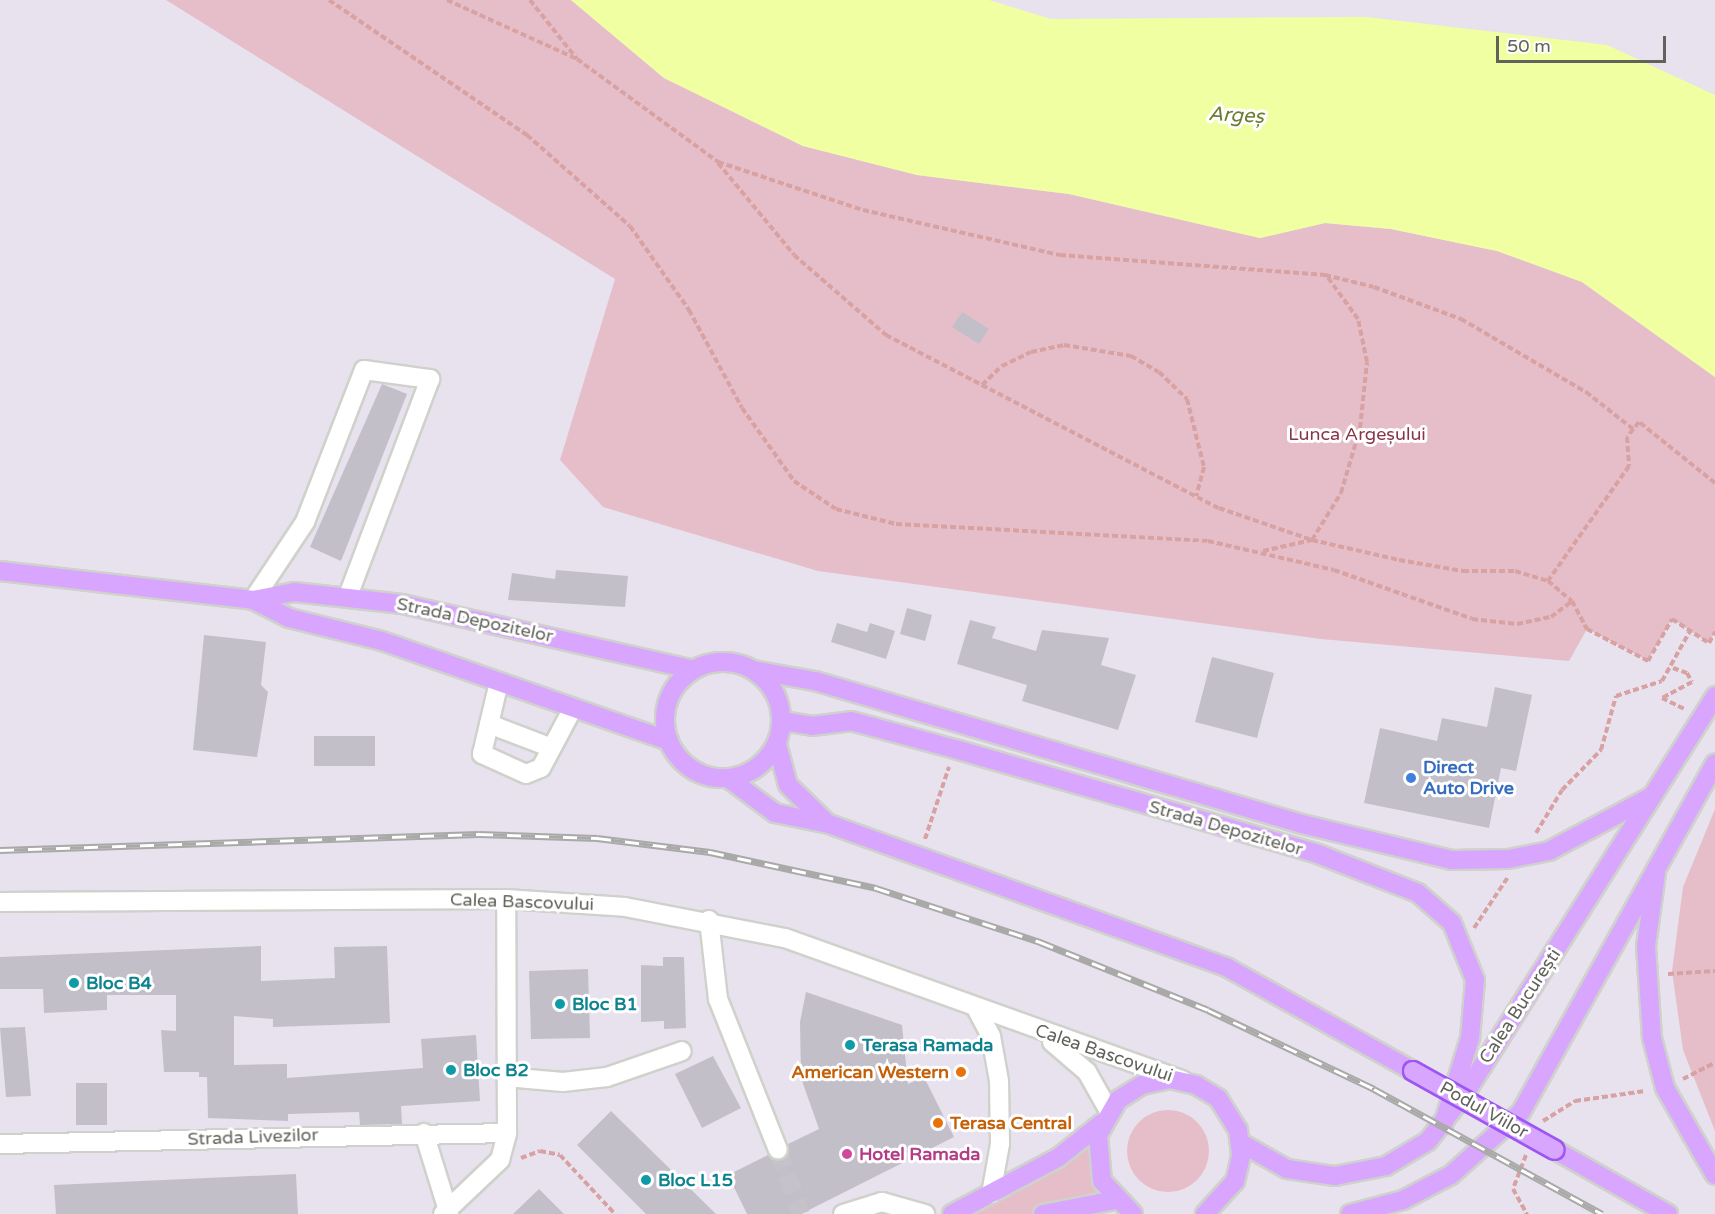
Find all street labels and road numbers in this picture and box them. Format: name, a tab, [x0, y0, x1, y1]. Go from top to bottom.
street label: Strada Depozitelor	[395, 593, 555, 647]
street label: Strada Depozitelor	[1147, 796, 1305, 860]
street label: Calea Bascovului	[450, 889, 594, 915]
street label: Calea București	[1475, 944, 1565, 1068]
street label: Calea Bascovului	[1032, 1019, 1176, 1087]
street label: Podul Viilor	[1436, 1077, 1532, 1143]
street label: Strada Livezilor	[187, 1124, 319, 1150]

